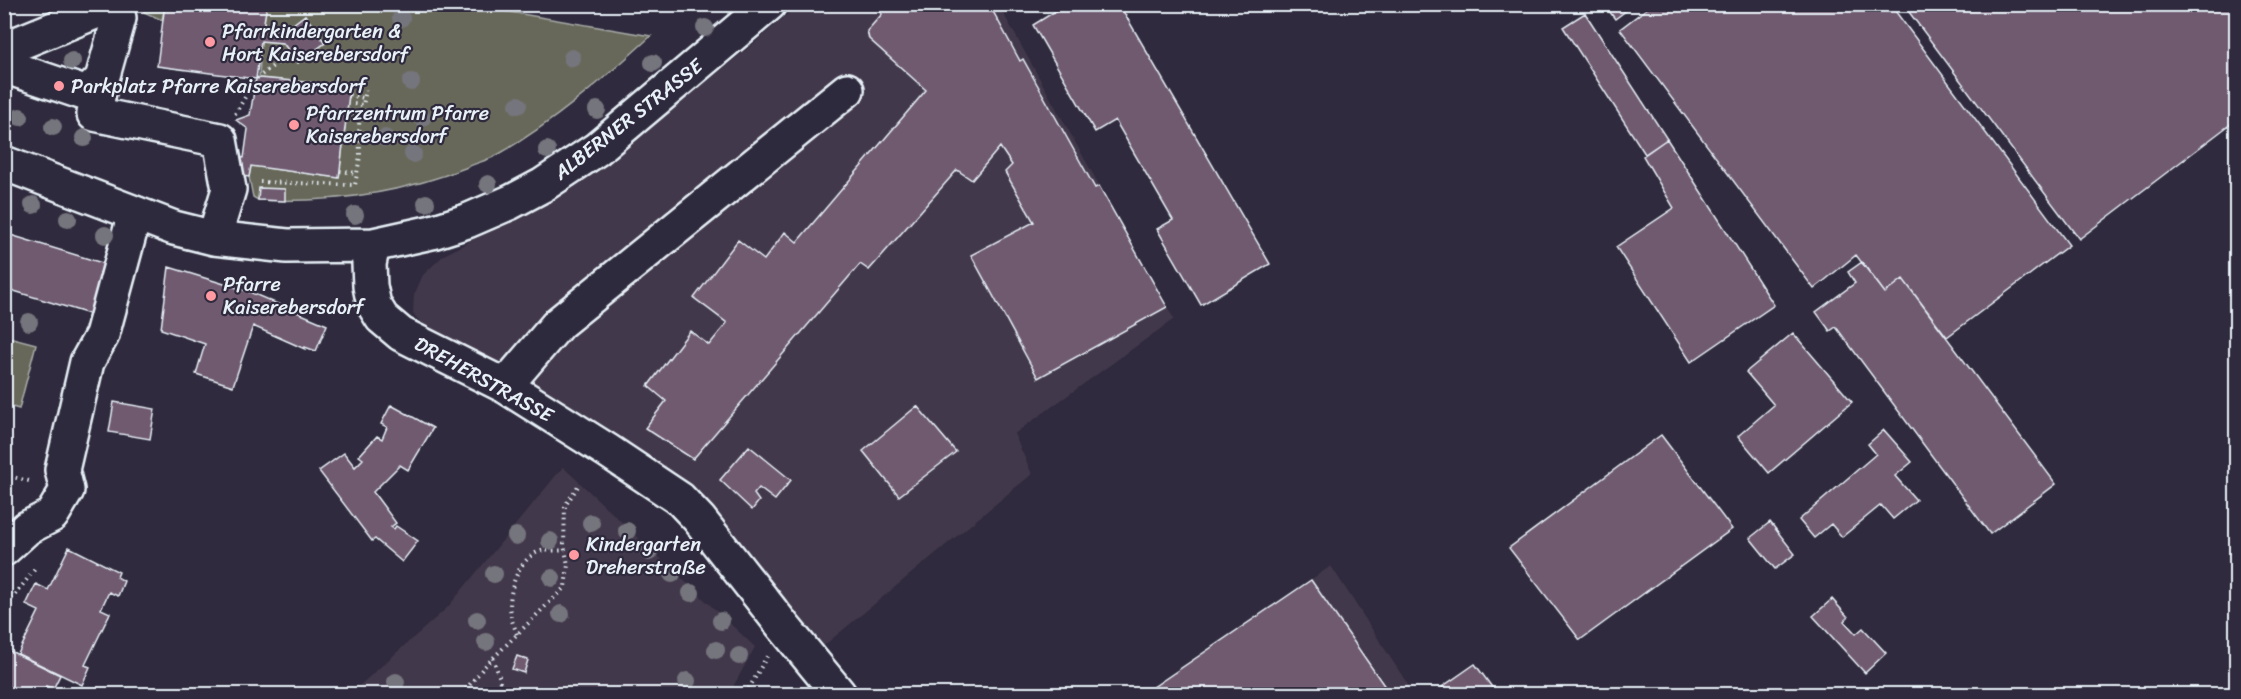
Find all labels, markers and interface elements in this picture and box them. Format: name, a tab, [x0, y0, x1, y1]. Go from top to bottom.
place label: Pfarrkindergarten & Hort Kaiserebersdorf	[222, 14, 412, 72]
marker: Pfarrkindergarten & Hort Kaiserebersdorf	[203, 35, 217, 49]
street label: ALBERNER STRASSE	[545, 48, 712, 190]
place label: Parkplatz Pfarre Kaiserebersdorf	[71, 69, 368, 104]
marker: Parkplatz Pfarre Kaiserebersdorf	[52, 79, 66, 93]
place label: Pfarrzentrum Pfarre Kaiserebersdorf	[306, 96, 489, 154]
marker: Pfarrzentrum Pfarre Kaiserebersdorf	[287, 118, 301, 132]
place label: Pfarre Kaiserebersdorf	[223, 267, 366, 325]
marker: Pfarre Kaiserebersdorf	[204, 289, 218, 303]
street label: DREHERSTRASSE	[408, 327, 561, 433]
place label: Kindergarten Dreherstraße	[586, 527, 706, 585]
marker: Kindergarten Dreherstraße	[567, 548, 581, 562]

